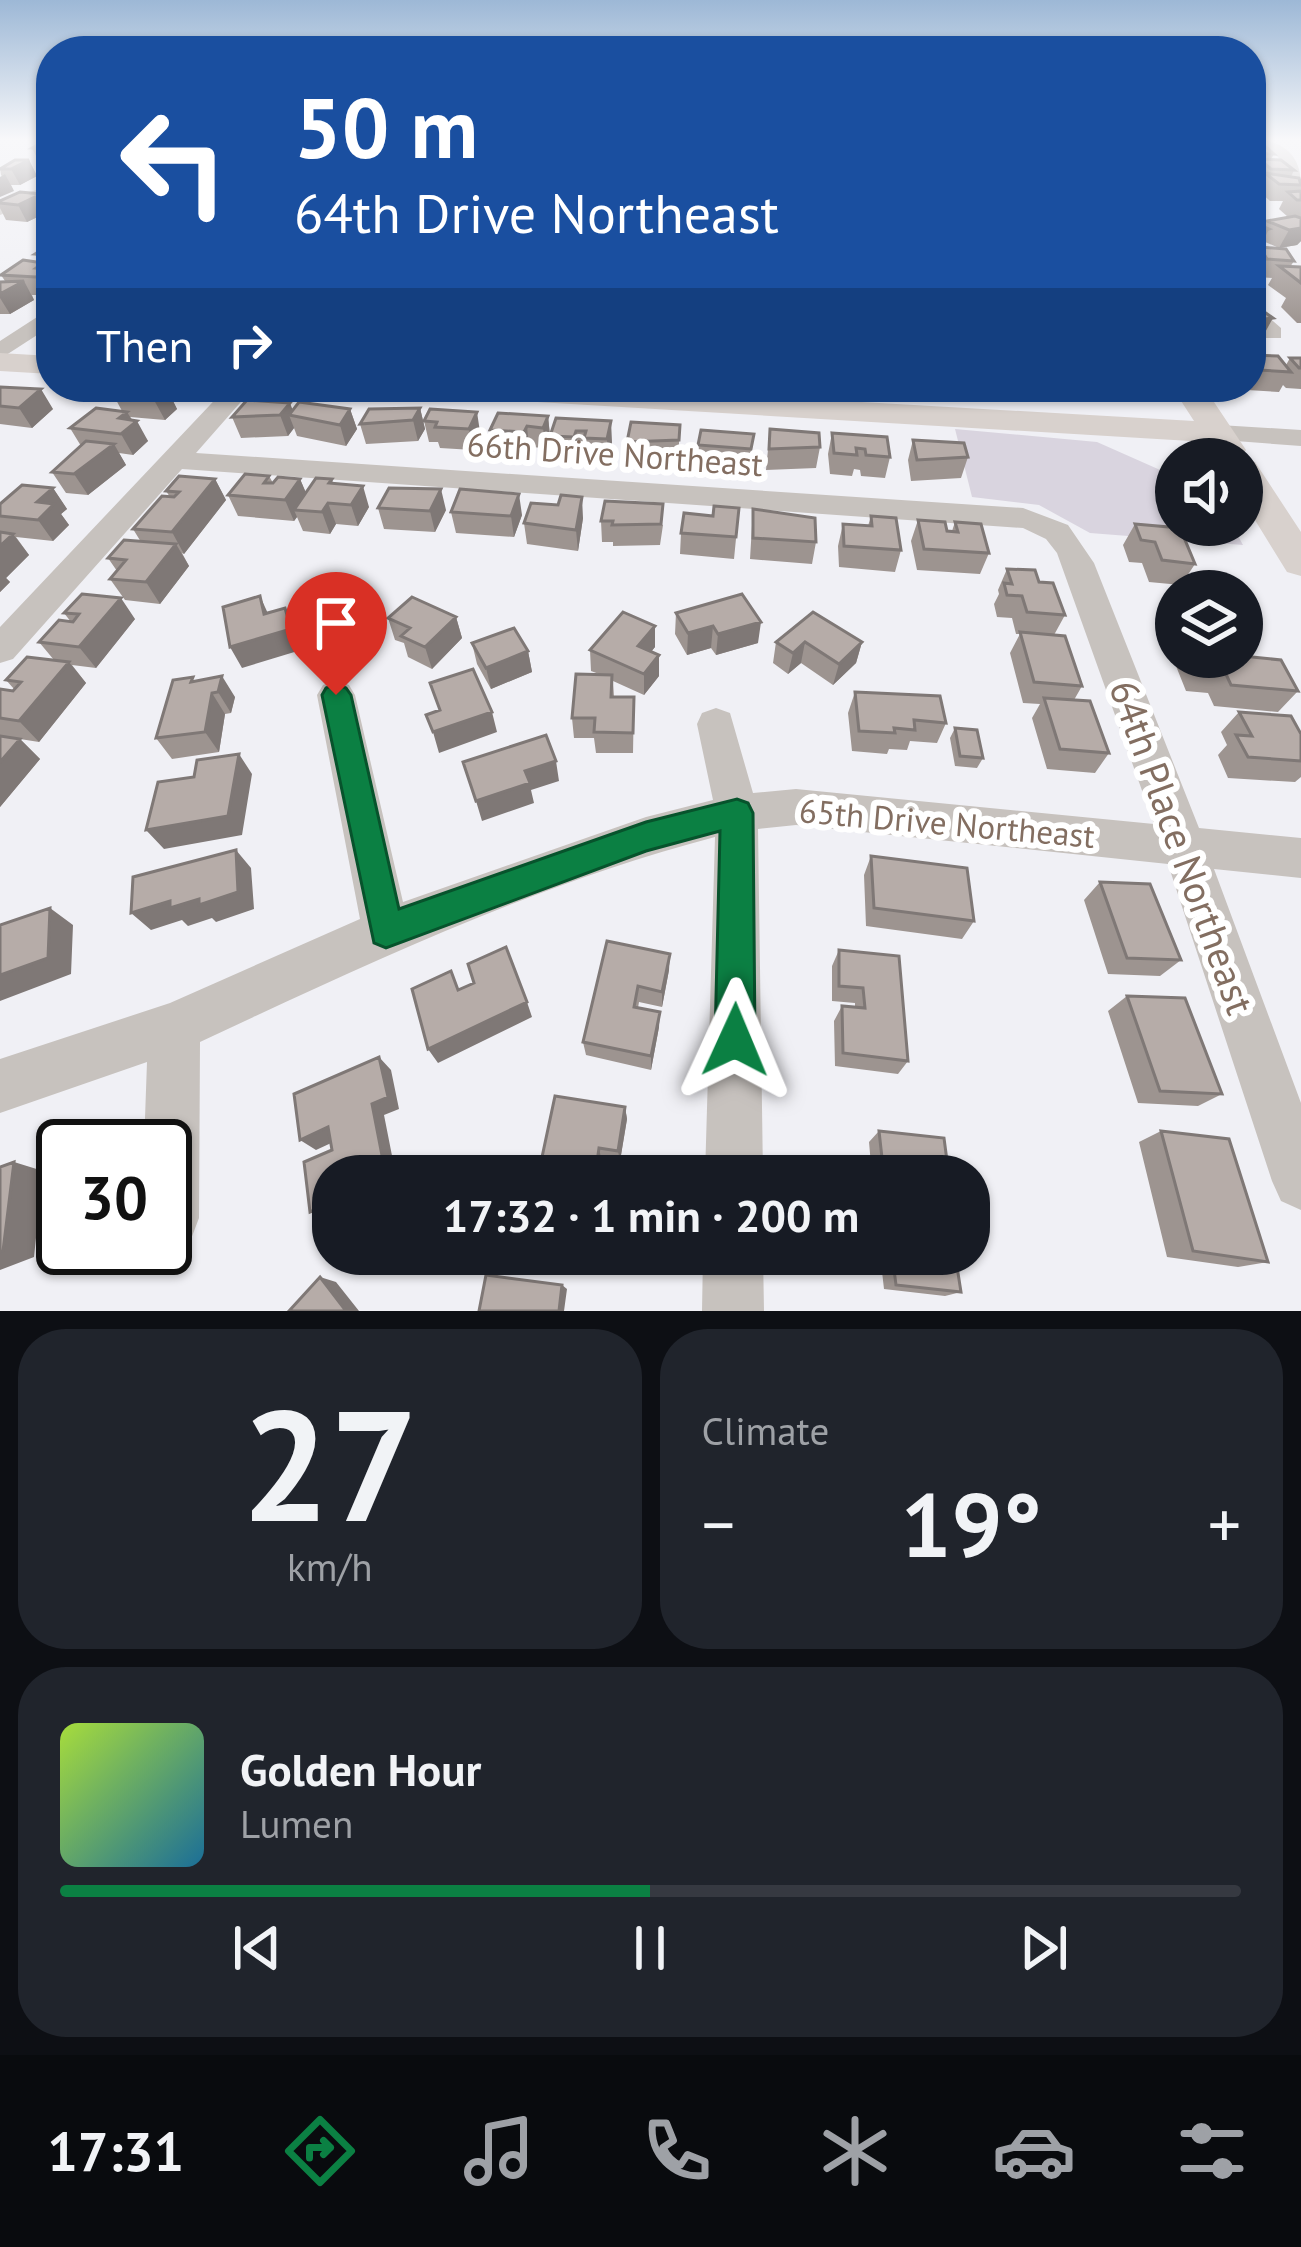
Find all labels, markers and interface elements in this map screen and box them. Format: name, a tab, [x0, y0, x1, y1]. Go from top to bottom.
text: 50 m	[294, 72, 478, 181]
icon: left	[96, 84, 252, 240]
text: 64th Drive Northeast	[294, 178, 779, 248]
icon: right	[217, 312, 283, 378]
text: Then	[96, 316, 193, 374]
street label: 66th Drive Northeast	[466, 422, 764, 485]
map controls	[1155, 438, 1263, 678]
button: sound	[1155, 438, 1263, 546]
button: layers	[1155, 570, 1263, 678]
pin	[285, 572, 387, 695]
icon: arrive	[303, 590, 369, 656]
street label: 64th Place Northeast	[1098, 673, 1267, 1021]
street label: 65th Drive Northeast	[798, 788, 1097, 857]
position arrow	[672, 977, 798, 1103]
speed limit sign: 30	[36, 1119, 192, 1275]
text: 17:32 · 1 min · 200 m	[443, 1186, 859, 1244]
text: 27	[241, 1362, 418, 1564]
text: Climate	[702, 1405, 829, 1456]
text: 19°	[901, 1465, 1042, 1582]
text: −	[702, 1481, 735, 1566]
text: +	[1208, 1481, 1241, 1566]
text: km/h	[287, 1541, 373, 1592]
text: Golden Hour	[240, 1740, 481, 1798]
text: Lumen	[240, 1798, 353, 1849]
icon: previous	[224, 1915, 290, 1981]
icon: pause	[617, 1915, 683, 1981]
icon: next	[1011, 1915, 1077, 1981]
icon: directions	[278, 2109, 362, 2193]
icon: music	[457, 2109, 541, 2193]
icon: phone	[635, 2109, 719, 2193]
icon: climate	[813, 2109, 897, 2193]
icon: car	[992, 2109, 1076, 2193]
icon: filters	[1170, 2109, 1254, 2193]
text: 17:31	[47, 2116, 184, 2186]

